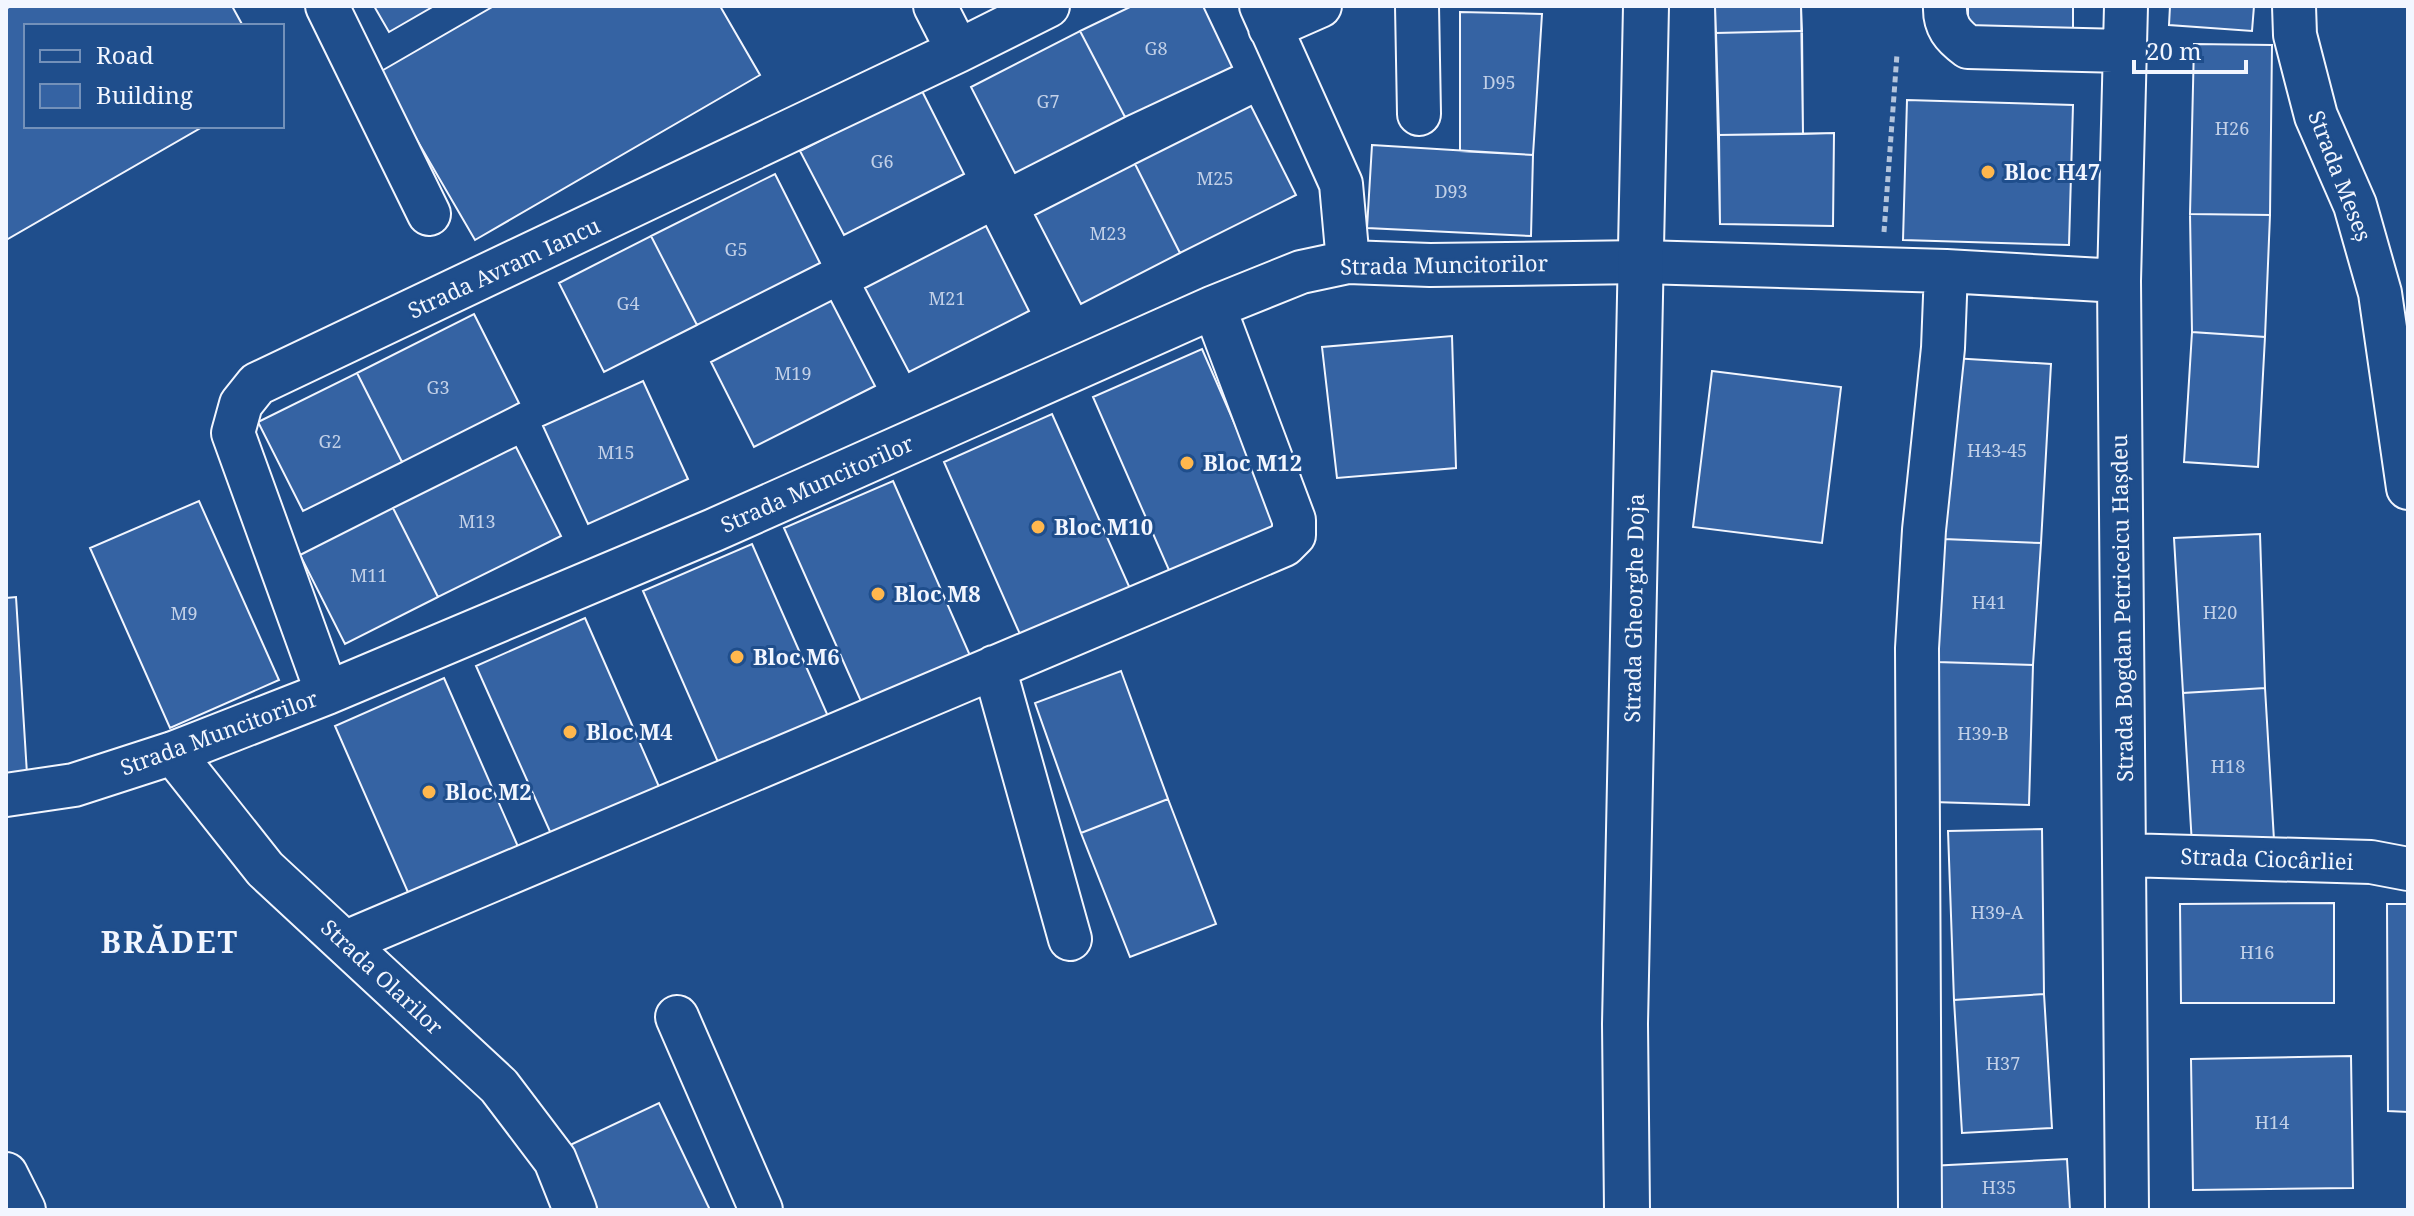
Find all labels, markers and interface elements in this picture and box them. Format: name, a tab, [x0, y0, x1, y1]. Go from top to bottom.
legend	[24, 24, 284, 128]
scale bar	[2134, 24, 2246, 74]
text: 20 m	[2146, 34, 2202, 67]
house number: G8	[1145, 36, 1167, 60]
text: Road	[96, 38, 154, 71]
house number: D95	[1482, 70, 1516, 94]
text: Building	[96, 78, 193, 111]
house number: G7	[1037, 89, 1059, 113]
street label: Strada Meseș	[2302, 106, 2380, 245]
house number: H26	[2215, 116, 2249, 140]
house number: G6	[871, 149, 893, 173]
place label: Bloc H47	[2004, 156, 2100, 186]
marker: Bloc H47	[1979, 163, 1997, 181]
house number: M25	[1196, 166, 1234, 190]
house number: D93	[1434, 179, 1468, 203]
street label: Strada Avram Iancu	[403, 209, 605, 325]
house number: M23	[1089, 221, 1127, 245]
house number: G5	[725, 237, 747, 261]
street label: Strada Muncitorilor	[1340, 247, 1549, 281]
house number: M21	[928, 286, 966, 310]
house number: G4	[617, 291, 639, 315]
house number: M19	[774, 361, 812, 385]
house number: G3	[427, 375, 449, 399]
street label: Strada Muncitorilor	[715, 427, 918, 539]
house number: G2	[319, 429, 341, 453]
street label: Strada Bogdan Petriceicu Hașdeu	[2103, 434, 2139, 782]
house number: H43-45	[1967, 438, 2027, 462]
house number: M15	[597, 440, 635, 464]
place label: Bloc M12	[1203, 447, 1302, 477]
marker: Bloc M12	[1178, 454, 1196, 472]
street label: Strada Gheorghe Doja	[1616, 493, 1650, 723]
house number: M13	[458, 509, 496, 533]
place label: Bloc M10	[1054, 511, 1153, 541]
marker: Bloc M10	[1029, 518, 1047, 536]
house number: M11	[350, 563, 388, 587]
place label: Bloc M8	[894, 578, 981, 608]
marker: Bloc M8	[869, 585, 887, 603]
house number: H41	[1972, 590, 2006, 614]
house number: H20	[2203, 600, 2237, 624]
house number: M9	[171, 601, 197, 625]
place label: Bloc M6	[753, 641, 840, 671]
marker: Bloc M6	[728, 648, 746, 666]
street label: Strada Muncitorilor	[116, 682, 322, 782]
place label: Bloc M4	[586, 716, 673, 746]
house number: H39-B	[1957, 721, 2009, 745]
marker: Bloc M4	[561, 723, 579, 741]
house number: H18	[2211, 754, 2245, 778]
place label: Bloc M2	[445, 776, 532, 806]
marker: Bloc M2	[420, 783, 438, 801]
street label: Strada Ciocârliei	[2180, 840, 2354, 876]
house number: H39-A	[1971, 900, 2024, 924]
street label: Strada Olarilor	[315, 912, 451, 1041]
district label: BRĂDET	[101, 921, 239, 962]
house number: H16	[2240, 940, 2274, 964]
house number: H37	[1986, 1051, 2020, 1075]
house number: H14	[2255, 1110, 2289, 1134]
house number: H35	[1982, 1175, 2016, 1199]

